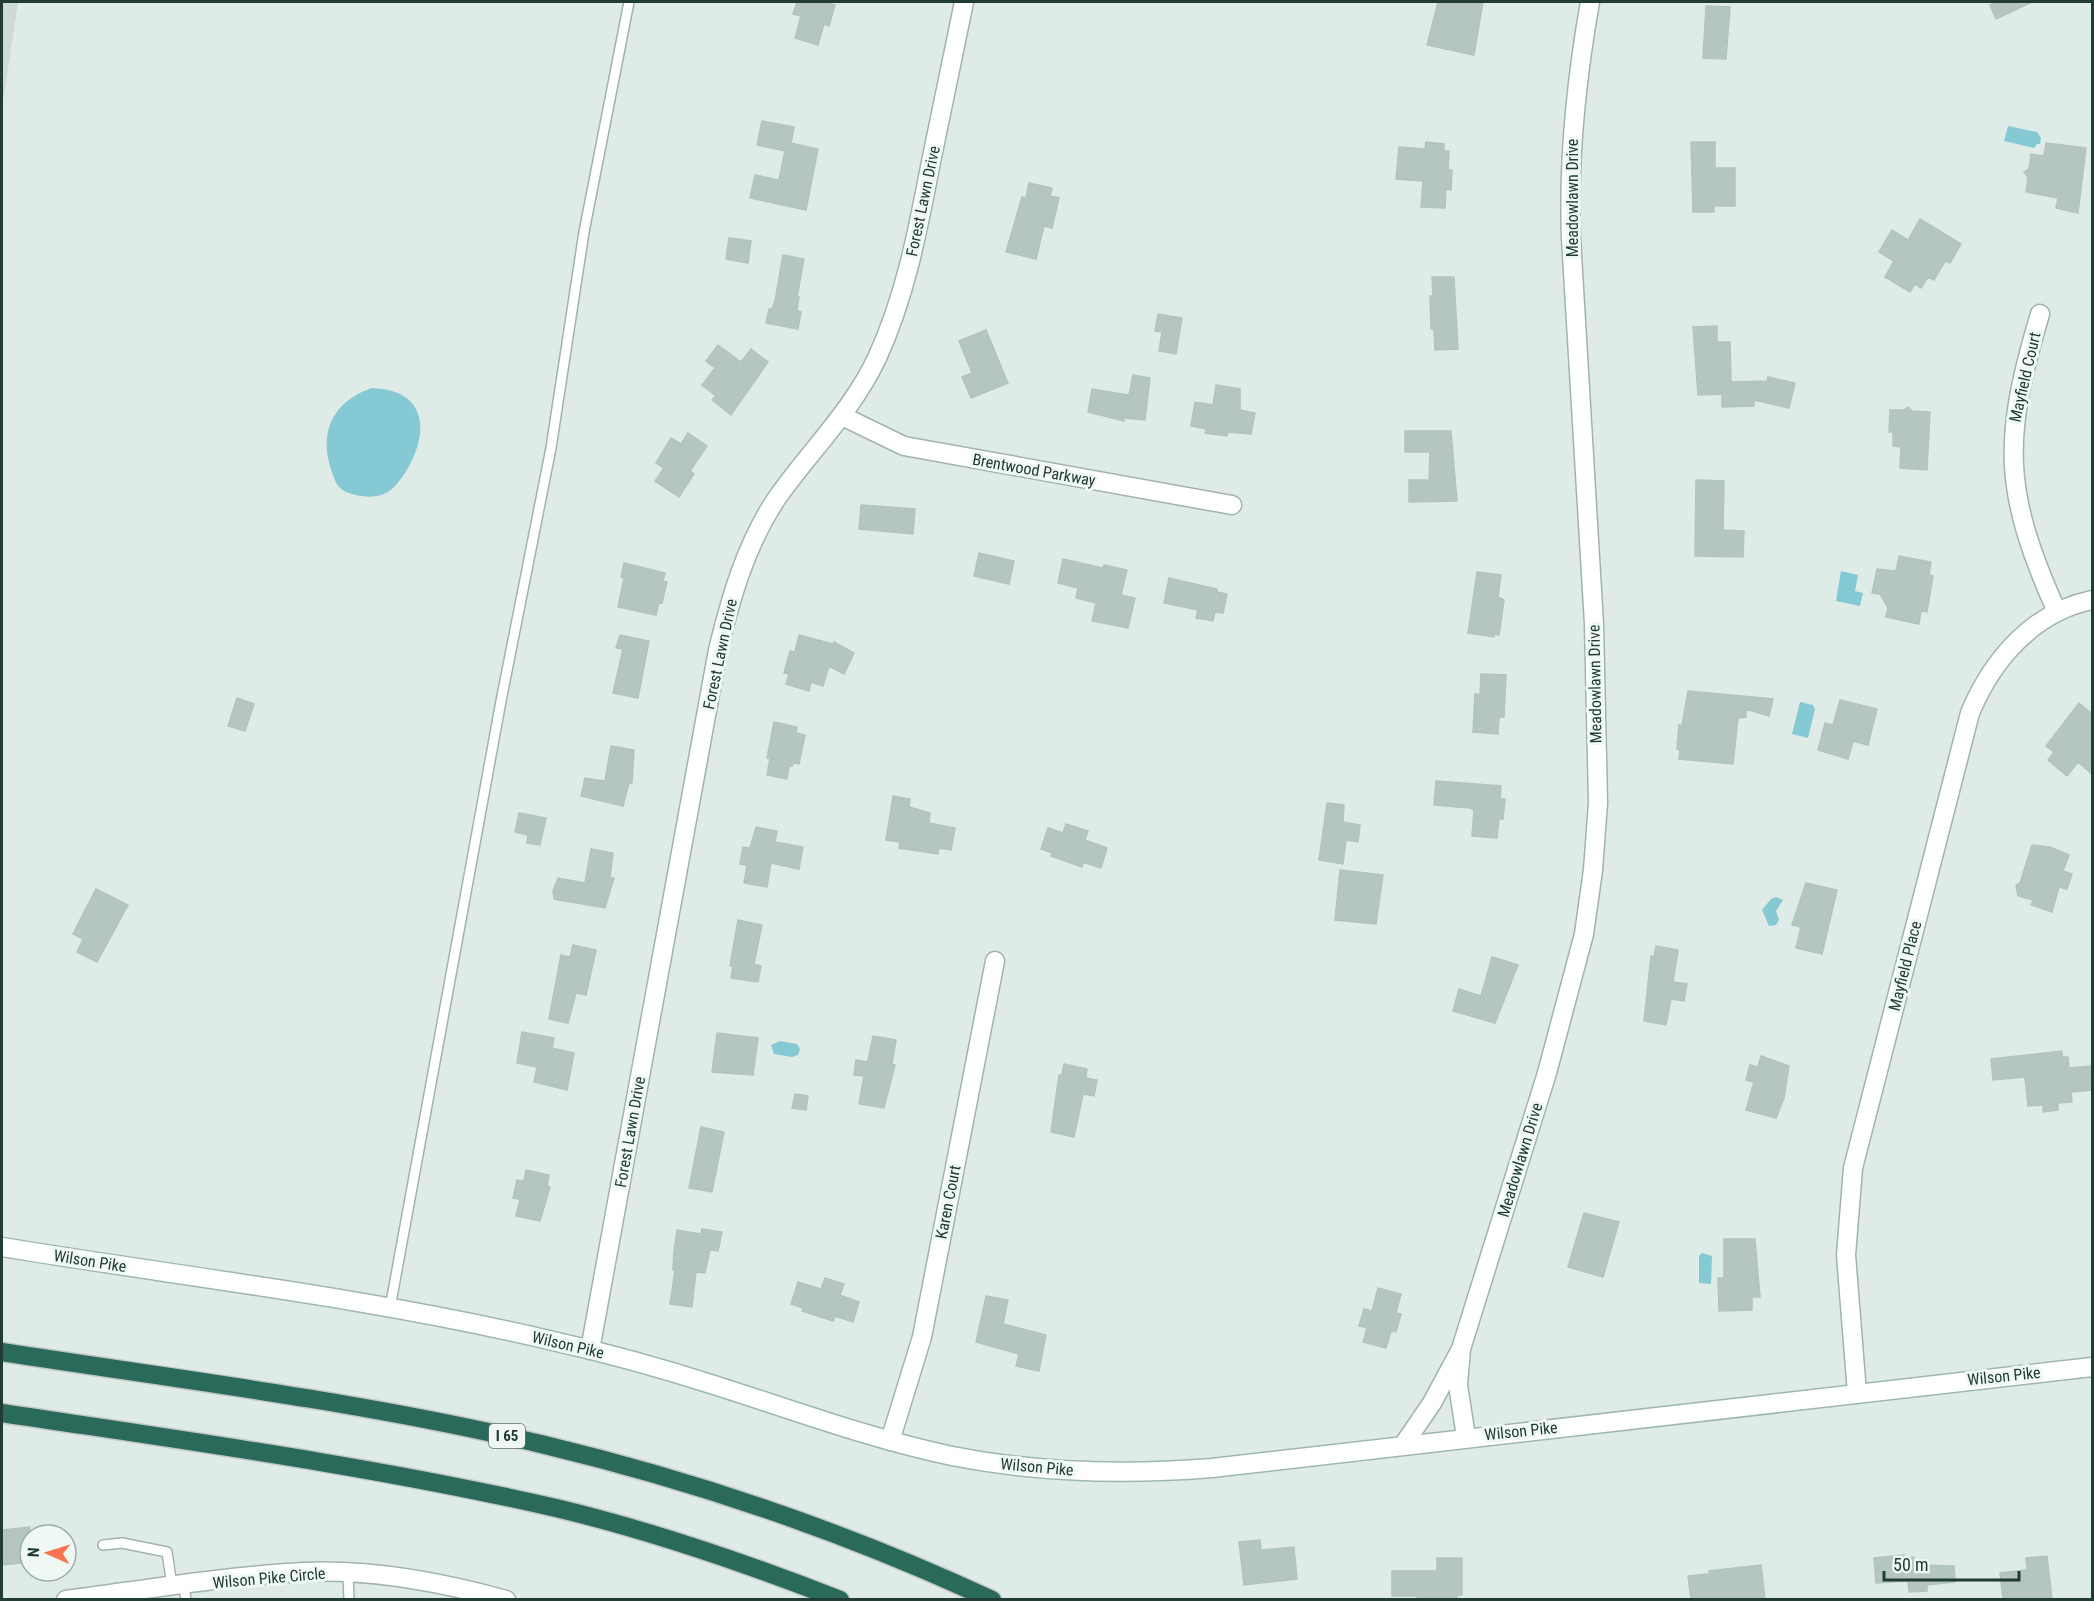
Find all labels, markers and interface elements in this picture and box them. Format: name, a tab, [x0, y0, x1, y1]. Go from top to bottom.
street label: Meadowlawn Drive	[1563, 139, 1582, 257]
street label: Forest Lawn Drive	[902, 144, 944, 258]
street label: Mayfield Court	[2005, 330, 2045, 424]
street label: Brentwood Parkway	[971, 450, 1097, 490]
street label: Forest Lawn Drive	[699, 597, 741, 711]
street label: Meadowlawn Drive	[1584, 624, 1606, 744]
street label: Mayfield Place	[1885, 919, 1925, 1013]
street label: Forest Lawn Drive	[611, 1075, 649, 1189]
street label: Meadowlawn Drive	[1494, 1100, 1546, 1220]
street label: Karen Court	[932, 1163, 965, 1241]
street label: Wilson Pike	[52, 1246, 128, 1276]
street label: Wilson Pike	[530, 1327, 606, 1363]
street label: Wilson Pike	[1967, 1363, 2041, 1389]
street label: Wilson Pike	[1484, 1418, 1558, 1444]
road number: I 65	[489, 1424, 525, 1448]
street label: Wilson Pike	[1000, 1454, 1074, 1480]
north arrow	[18, 1523, 78, 1583]
scale bar	[1884, 1544, 2019, 1582]
text: N	[24, 1547, 43, 1558]
text: 50 m	[1893, 1554, 1928, 1575]
street label: Wilson Pike Circle	[212, 1564, 326, 1592]

